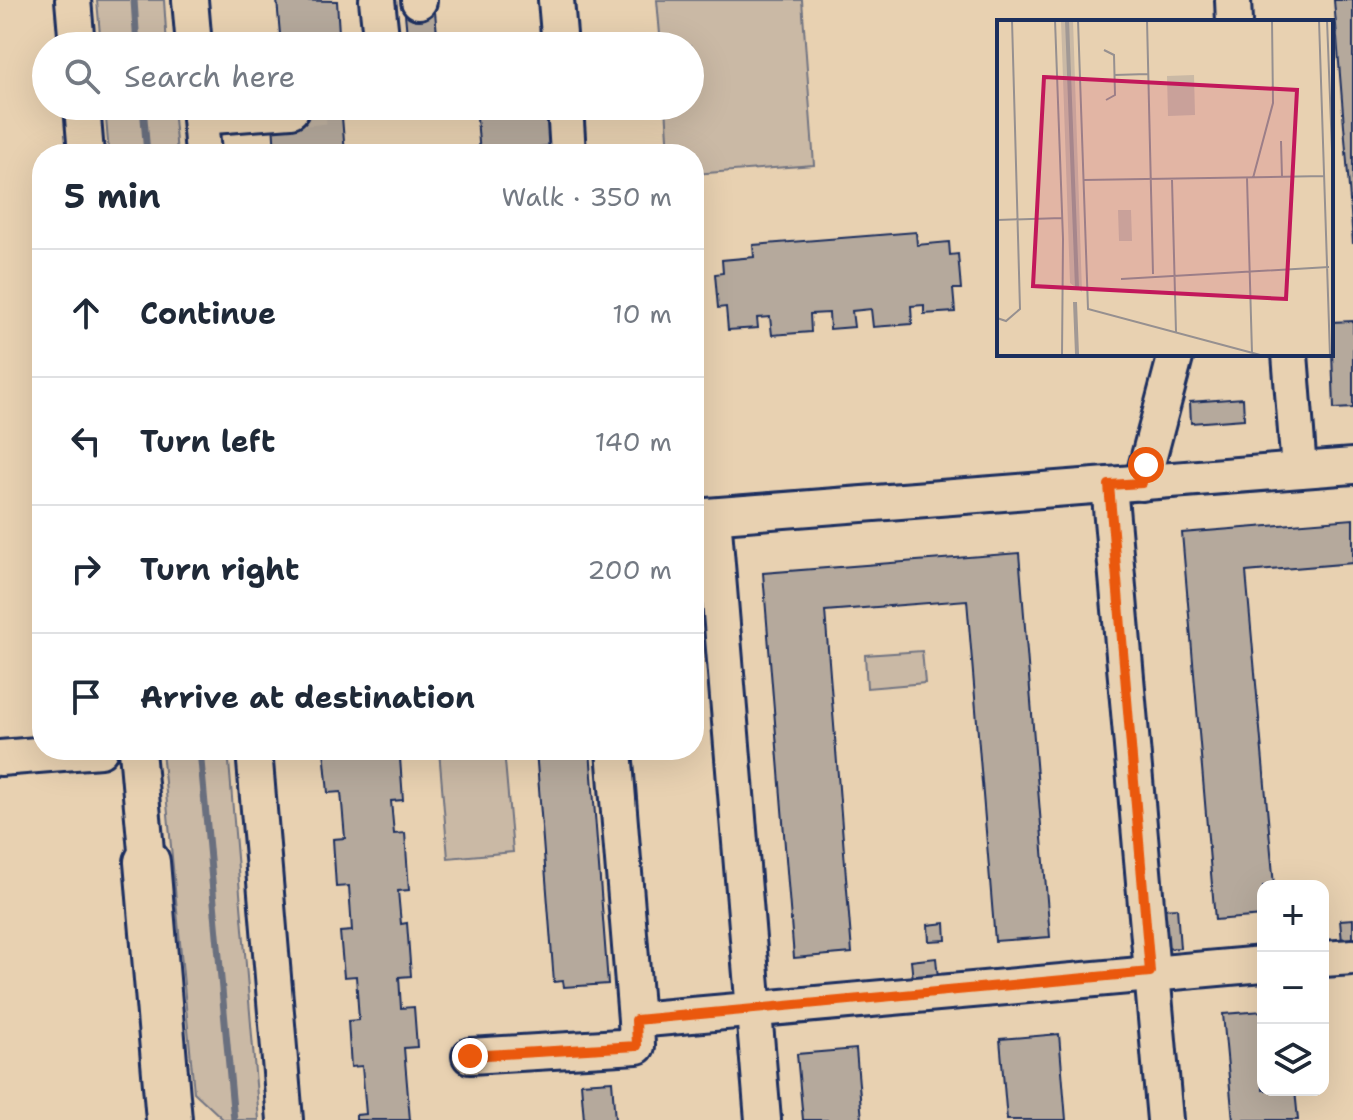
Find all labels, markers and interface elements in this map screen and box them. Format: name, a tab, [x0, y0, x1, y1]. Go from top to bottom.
inset map	[997, 20, 1333, 356]
search box	[32, 32, 704, 120]
icon: search	[60, 54, 104, 98]
text: Search here	[124, 56, 295, 97]
text: 5 min	[64, 173, 161, 219]
text: Walk · 350 m	[502, 179, 672, 214]
icon: ahead	[64, 291, 108, 335]
text: Continue	[140, 293, 276, 334]
text: 10 m	[612, 296, 672, 331]
icon: left	[64, 419, 108, 463]
text: Turn left	[140, 421, 275, 462]
text: 140 m	[595, 424, 672, 459]
route start	[1128, 447, 1164, 483]
icon: right	[64, 547, 108, 591]
text: Turn right	[140, 549, 299, 590]
text: 200 m	[587, 552, 672, 587]
icon: arrive	[64, 675, 108, 719]
text: Arrive at destination	[140, 677, 475, 718]
map controls	[1257, 880, 1329, 1096]
button: +	[1257, 880, 1329, 952]
button: −	[1257, 952, 1329, 1024]
button: layers	[1257, 1024, 1329, 1096]
route end	[452, 1038, 488, 1074]

